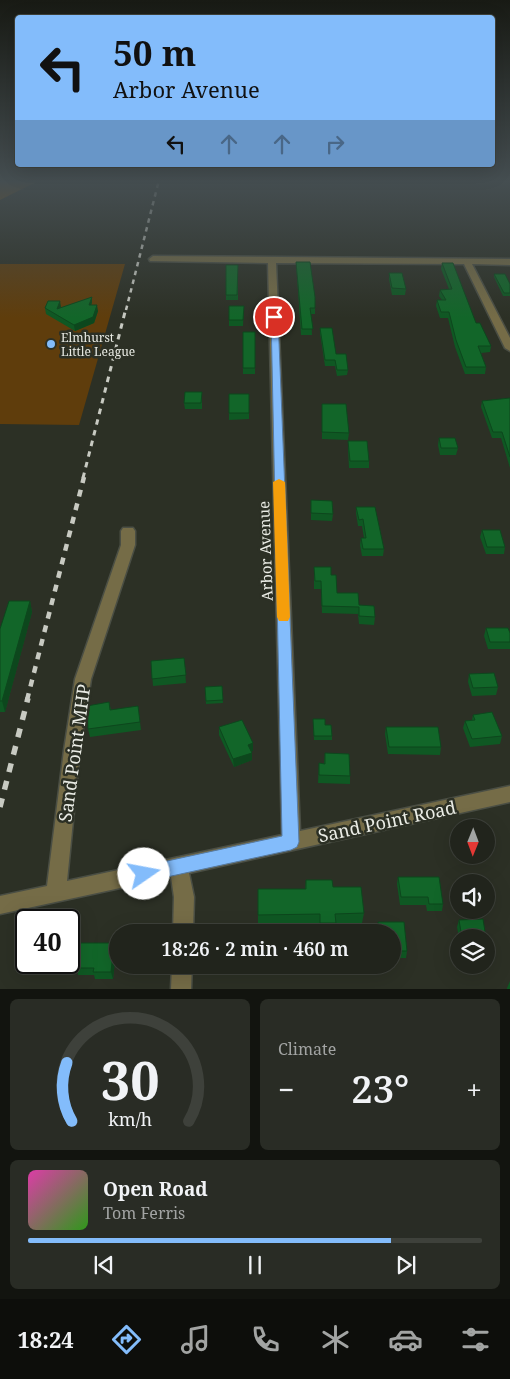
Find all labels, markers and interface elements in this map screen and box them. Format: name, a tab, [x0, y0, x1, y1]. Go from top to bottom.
text: 50 m	[113, 29, 196, 76]
icon: left	[30, 35, 95, 100]
text: Arbor Avenue	[113, 74, 260, 104]
icon: left	[162, 130, 190, 158]
icon: ahead	[215, 130, 243, 158]
icon: ahead	[268, 130, 296, 158]
icon: right	[321, 130, 349, 158]
pin	[253, 296, 295, 338]
icon: arrive	[260, 303, 288, 331]
place label: Elmhurst Little League	[61, 329, 135, 360]
marker: Elmhurst Little League	[45, 338, 57, 350]
street label: Arbor Avenue	[253, 501, 277, 601]
street label: Sand Point MHP	[52, 682, 96, 823]
street label: Sand Point Road	[316, 795, 458, 847]
north arrow	[450, 819, 495, 864]
map controls	[450, 819, 495, 974]
position arrow	[117, 847, 169, 899]
button: sound	[450, 874, 495, 919]
speed limit sign: 40	[15, 909, 80, 974]
button: layers	[450, 929, 495, 974]
text: 18:26 · 2 min · 460 m	[161, 936, 349, 962]
text: Climate	[278, 1038, 336, 1060]
text: 30	[101, 1044, 159, 1115]
text: 23°	[351, 1062, 409, 1114]
text: −	[278, 1070, 294, 1108]
text: +	[466, 1070, 482, 1108]
text: km/h	[108, 1107, 152, 1131]
text: Open Road	[103, 1176, 208, 1202]
text: Tom Ferris	[103, 1202, 185, 1224]
icon: previous	[90, 1251, 118, 1279]
icon: pause	[241, 1251, 269, 1279]
icon: next	[392, 1251, 420, 1279]
icon: directions	[109, 1322, 144, 1357]
icon: music	[178, 1322, 213, 1357]
icon: phone	[248, 1322, 283, 1357]
icon: climate	[318, 1322, 353, 1357]
icon: car	[388, 1322, 423, 1357]
icon: filters	[458, 1322, 493, 1357]
text: 18:24	[17, 1324, 74, 1354]

